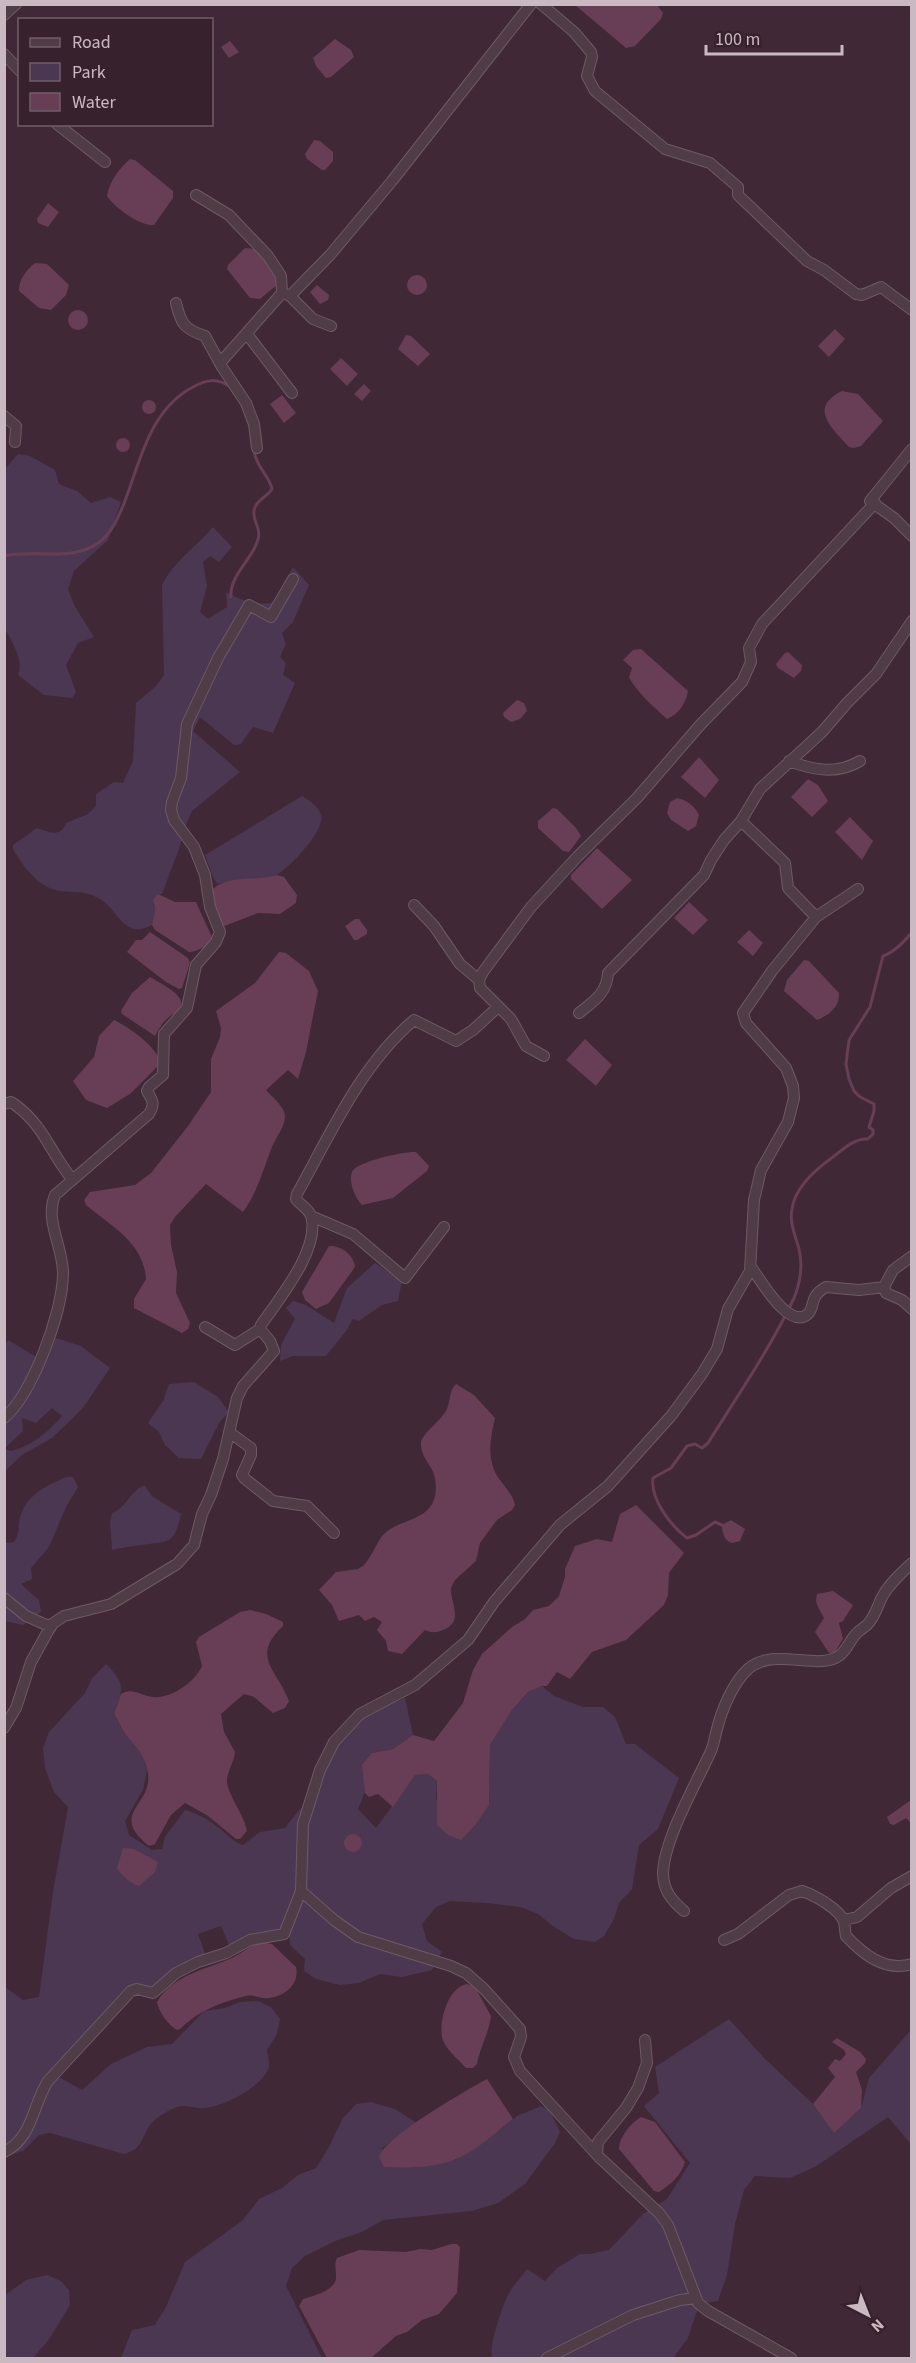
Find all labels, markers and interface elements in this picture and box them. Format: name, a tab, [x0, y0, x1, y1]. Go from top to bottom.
legend	[18, 18, 213, 126]
scale bar	[706, 18, 842, 56]
text: 100 m	[715, 27, 760, 52]
text: Road	[72, 30, 111, 55]
text: Park	[72, 60, 106, 85]
text: Water	[72, 90, 116, 115]
north arrow	[838, 2285, 898, 2345]
text: N	[866, 2314, 889, 2337]

